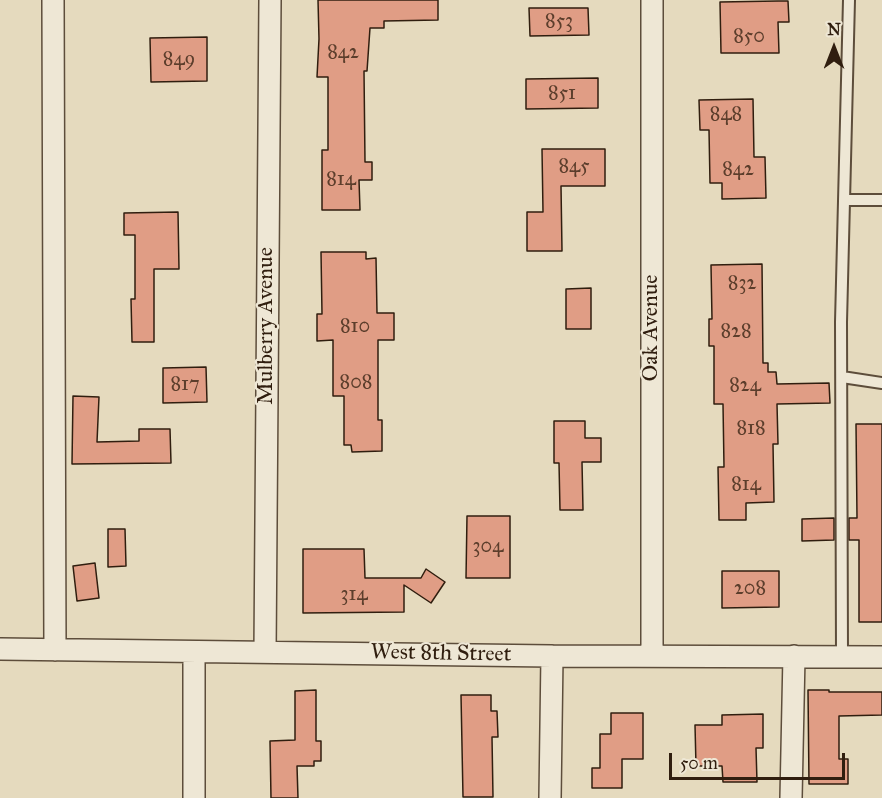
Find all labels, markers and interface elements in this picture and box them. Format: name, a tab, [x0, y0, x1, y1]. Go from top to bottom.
house number: 853	[545, 10, 573, 34]
north arrow	[804, 18, 864, 78]
text: N	[827, 20, 841, 39]
house number: 850	[733, 25, 765, 49]
house number: 842	[327, 41, 359, 65]
house number: 849	[163, 48, 195, 72]
house number: 851	[548, 82, 576, 106]
house number: 848	[710, 103, 742, 127]
house number: 845	[558, 155, 590, 179]
house number: 842	[722, 158, 754, 182]
house number: 814	[326, 168, 356, 192]
street label: Mulberry Avenue	[254, 247, 280, 405]
house number: 832	[728, 272, 756, 296]
street label: Oak Avenue	[639, 274, 665, 382]
house number: 810	[340, 315, 370, 339]
house number: 828	[720, 320, 752, 344]
house number: 808	[340, 371, 372, 395]
house number: 817	[170, 373, 200, 397]
house number: 824	[729, 374, 761, 398]
house number: 818	[736, 417, 766, 441]
house number: 814	[731, 473, 761, 497]
house number: 304	[473, 535, 503, 559]
house number: 208	[734, 577, 766, 601]
house number: 314	[340, 583, 368, 607]
street label: West 8th Street	[370, 640, 512, 668]
scale bar	[672, 741, 848, 779]
text: 50 m	[680, 752, 718, 774]

